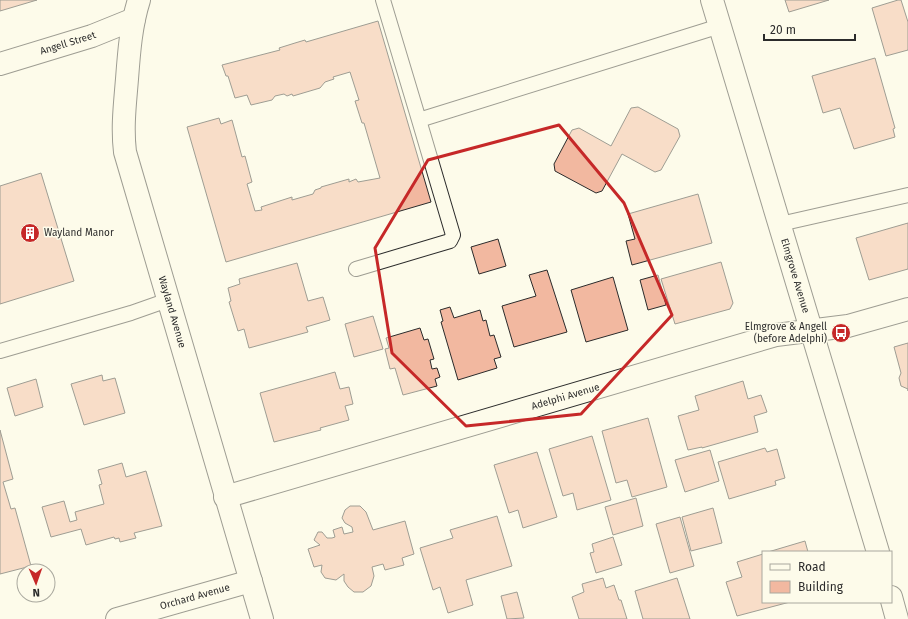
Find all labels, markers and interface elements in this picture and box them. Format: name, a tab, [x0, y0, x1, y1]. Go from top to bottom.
scale bar	[764, 16, 855, 42]
text: 20 m	[770, 23, 796, 37]
street label: Angell Street	[39, 29, 98, 57]
building icon: Wayland Manor	[19, 222, 41, 244]
place label: Wayland Manor	[44, 227, 114, 239]
street label: Elmgrove Avenue	[778, 237, 812, 315]
street label: Wayland Avenue	[156, 275, 188, 349]
place label: Elmgrove & Angell (before Adelphi)	[745, 321, 827, 345]
bus stop icon: Elmgrove & Angell (before Adelphi)	[830, 322, 852, 344]
street label: Adelphi Avenue	[530, 381, 601, 413]
legend	[762, 551, 892, 603]
text: Road	[798, 560, 826, 574]
north arrow	[16, 563, 56, 603]
text: Building	[798, 580, 844, 594]
street label: Orchard Avenue	[159, 581, 231, 612]
text: N	[32, 586, 40, 599]

